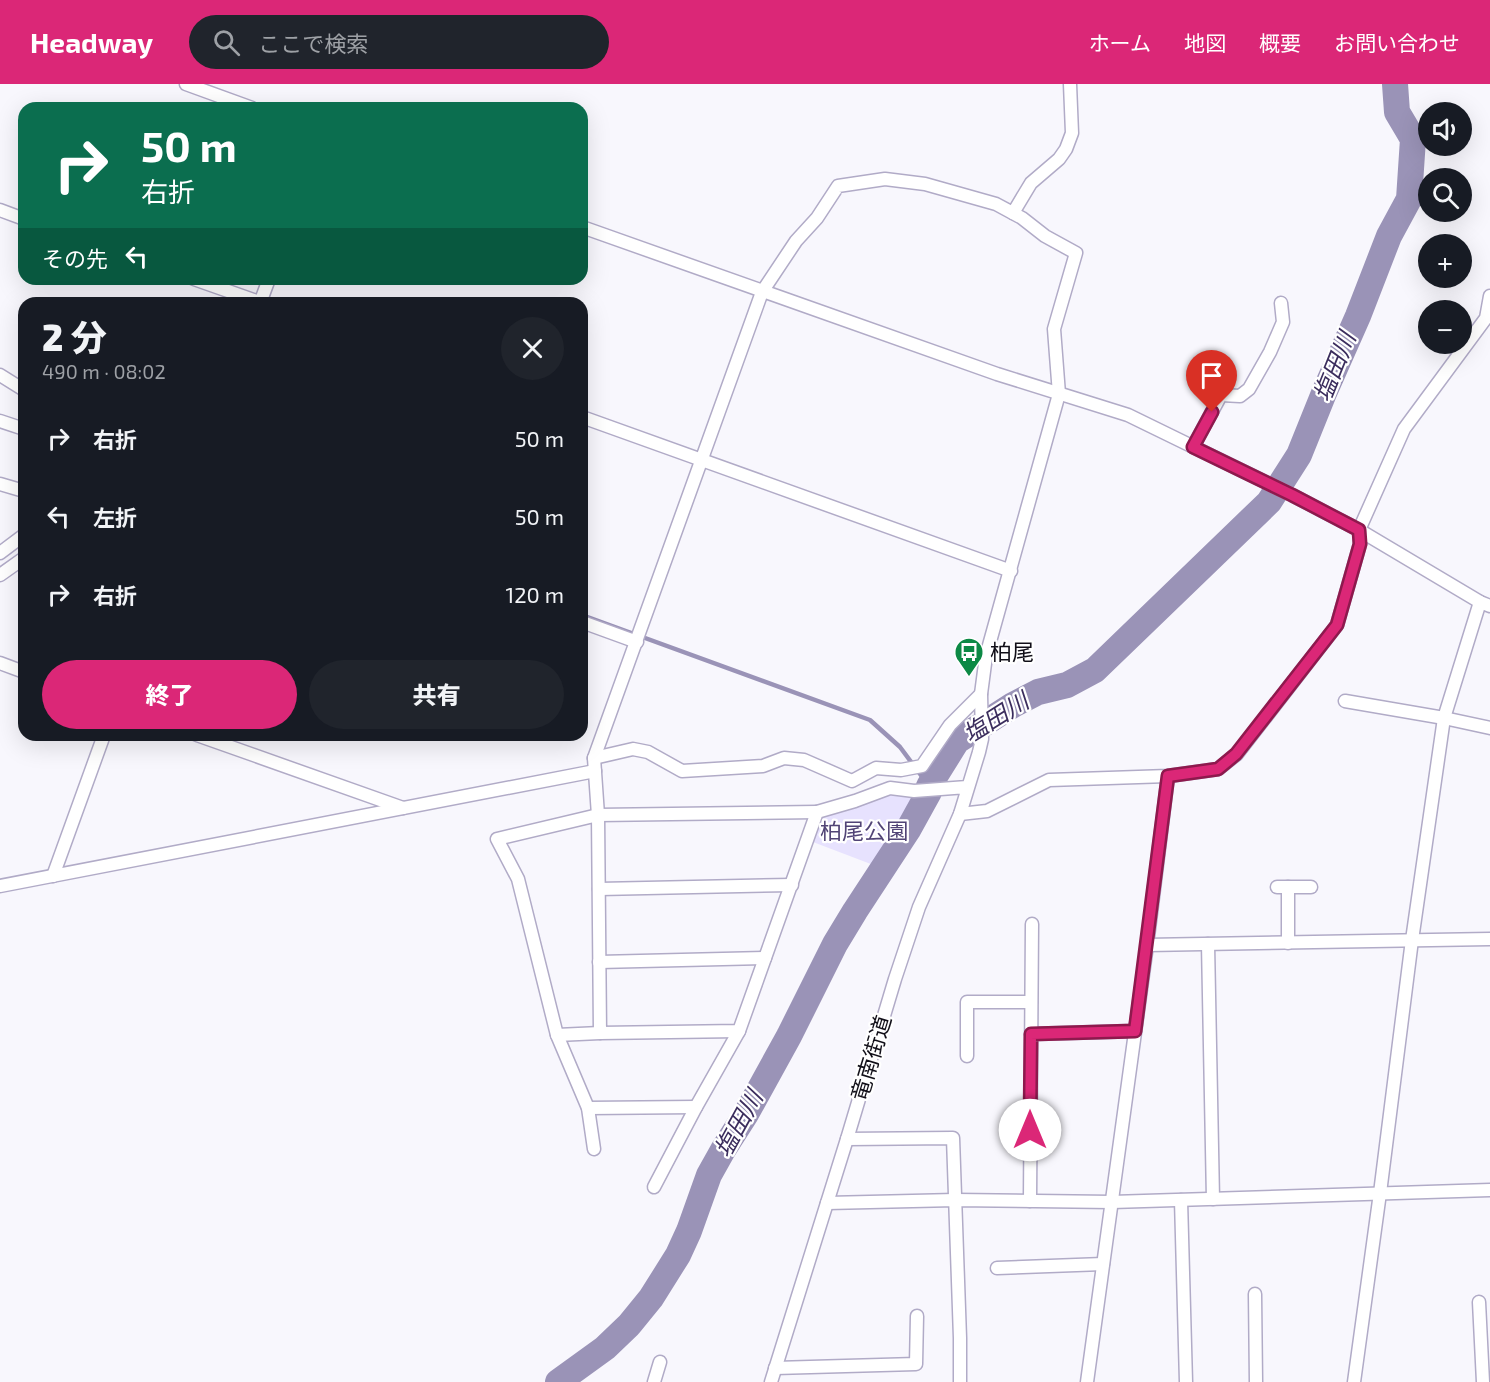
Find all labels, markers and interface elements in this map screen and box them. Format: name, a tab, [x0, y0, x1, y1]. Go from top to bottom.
search box	[189, 15, 609, 69]
text: Headway	[30, 25, 153, 59]
icon: search	[210, 26, 243, 59]
text: ここで検索	[258, 30, 368, 56]
text: ホーム	[1089, 30, 1151, 55]
text: 地図	[1184, 30, 1226, 55]
text: 概要	[1259, 30, 1301, 55]
text: お問い合わせ	[1334, 30, 1460, 55]
map controls	[1418, 102, 1472, 354]
button: sound	[1418, 102, 1472, 156]
text: 50 m	[141, 120, 237, 170]
icon: right	[42, 126, 120, 204]
button: search	[1418, 168, 1472, 222]
text: 右折	[141, 175, 195, 207]
button: +	[1418, 234, 1472, 288]
icon: left	[120, 240, 153, 273]
text: その先	[42, 245, 108, 271]
button: −	[1418, 300, 1472, 354]
text: 2 分	[42, 315, 107, 358]
button: close	[501, 317, 564, 380]
water label: 塩田川	[1307, 325, 1362, 405]
pin	[1186, 350, 1237, 412]
text: 490 m · 08:02	[42, 359, 166, 383]
icon: arrive	[1195, 359, 1228, 392]
icon: right	[42, 422, 75, 455]
text: 50 m	[515, 425, 564, 451]
text: 右折	[93, 426, 137, 452]
icon: left	[42, 500, 75, 533]
text: 50 m	[515, 503, 564, 529]
text: 左折	[93, 504, 137, 530]
icon: right	[42, 578, 75, 611]
text: 120 m	[505, 581, 564, 607]
text: 右折	[93, 582, 137, 608]
bus stop icon: 柏尾	[953, 636, 985, 678]
place label: 柏尾	[990, 638, 1034, 664]
button: 終了	[42, 660, 297, 729]
button: 共有	[309, 660, 564, 729]
water label: 塩田川	[957, 684, 1036, 748]
park label: 柏尾公園	[820, 817, 908, 843]
street label: 竜南街道	[845, 1012, 895, 1104]
water label: 塩田川	[708, 1082, 769, 1162]
position arrow	[998, 1098, 1062, 1162]

